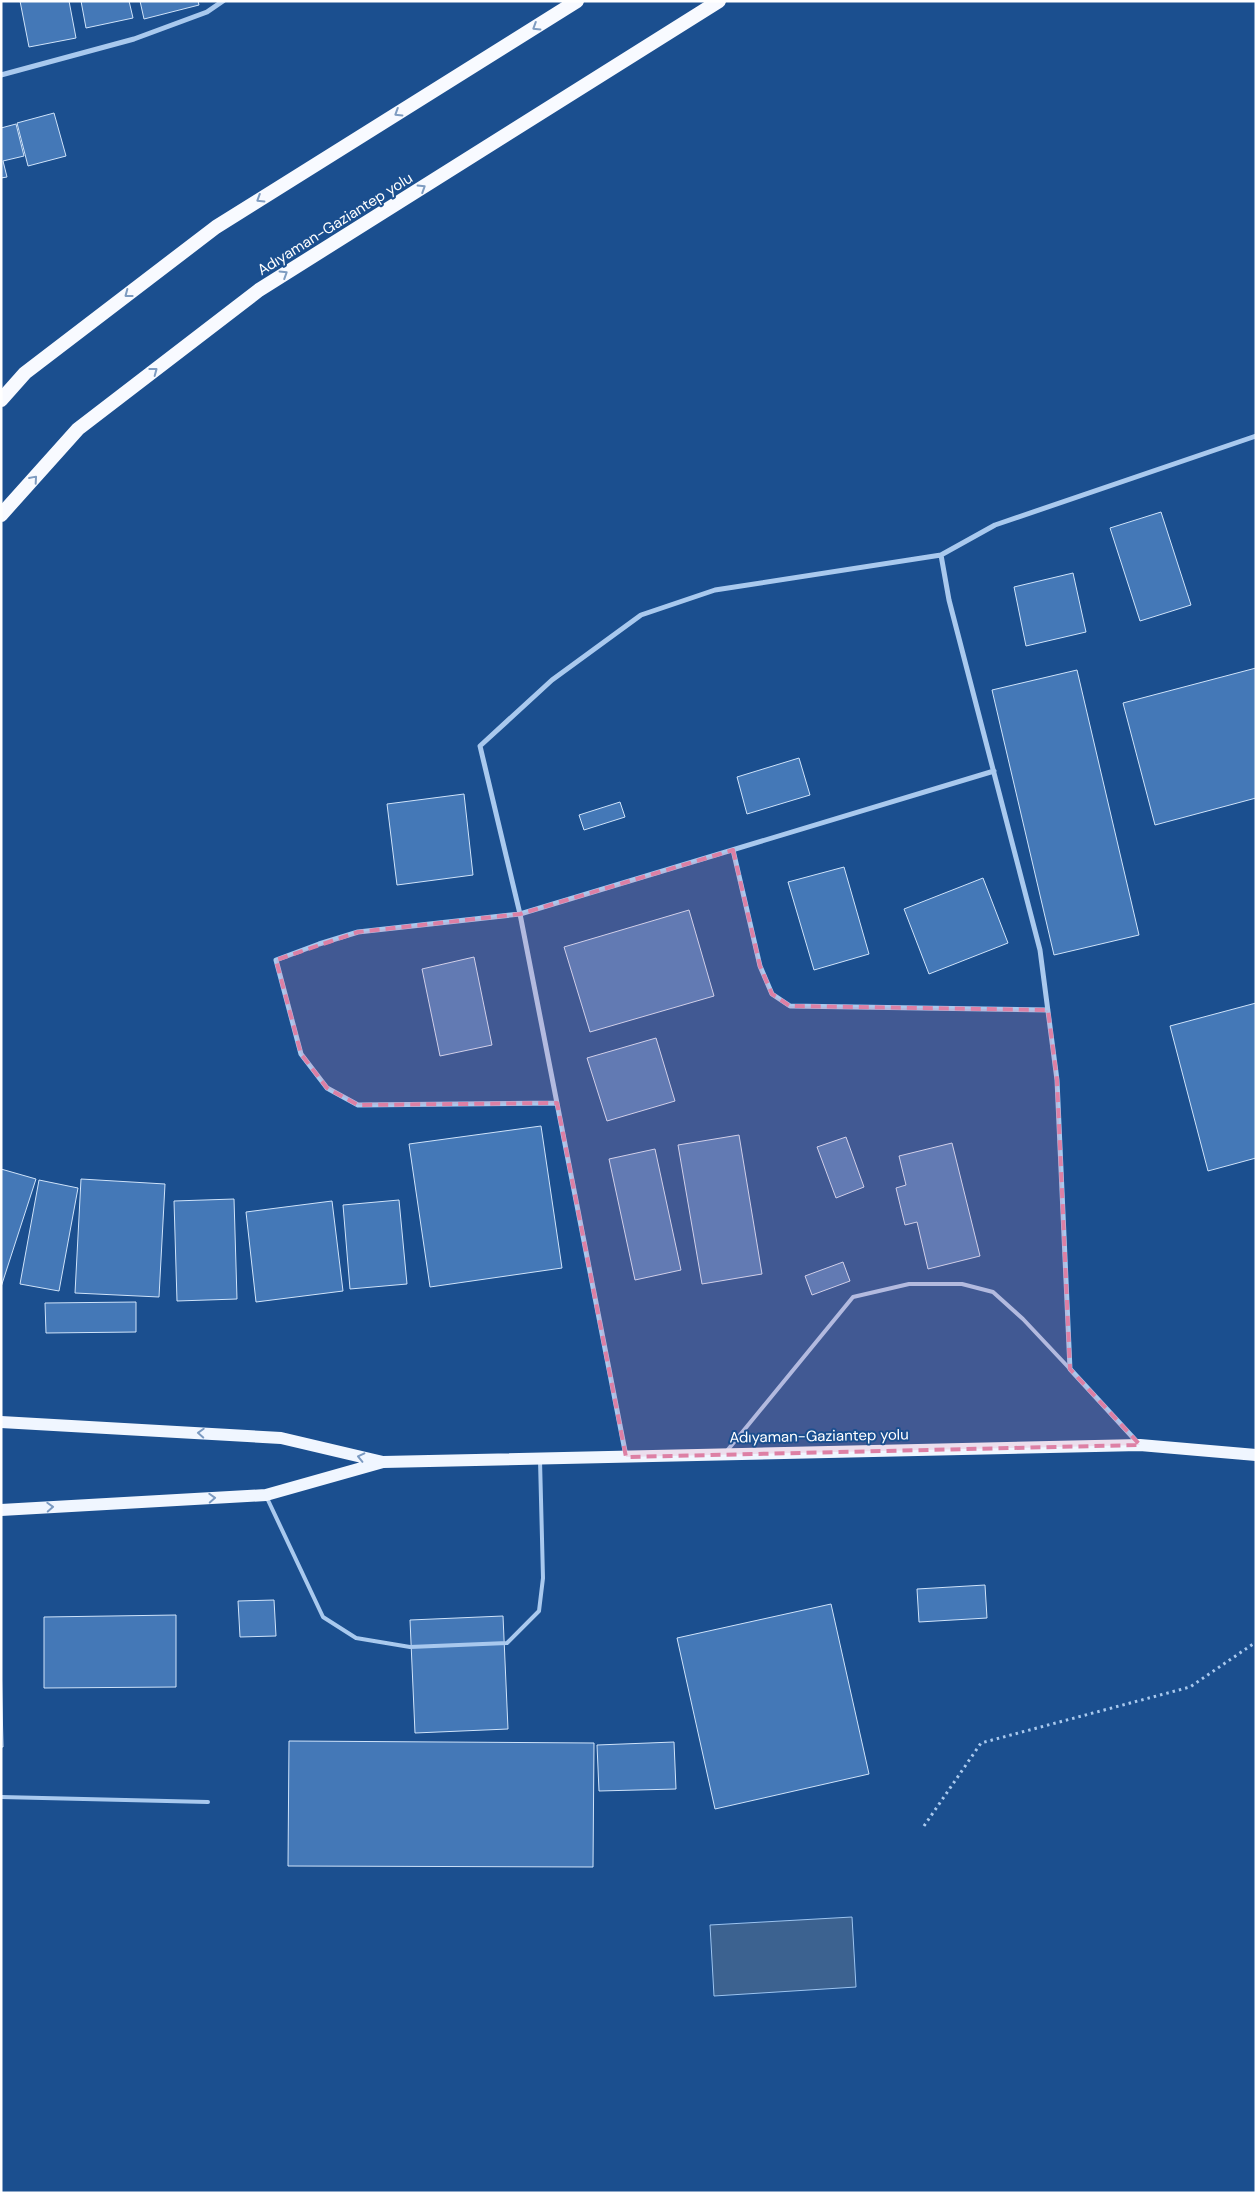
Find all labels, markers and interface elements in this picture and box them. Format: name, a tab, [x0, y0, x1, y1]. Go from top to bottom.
one-way arrow	[532, 21, 542, 30]
one-way arrow	[395, 107, 404, 117]
street label: Adıyaman-Gaziantep yolu	[254, 168, 416, 280]
one-way arrow	[417, 185, 426, 194]
one-way arrow	[257, 193, 266, 203]
one-way arrow	[279, 271, 288, 281]
one-way arrow	[124, 288, 134, 297]
one-way arrow	[148, 368, 157, 376]
one-way arrow	[28, 476, 36, 485]
street label: Adıyaman-Gaziantep yolu	[729, 1424, 909, 1448]
one-way arrow	[196, 1428, 204, 1439]
one-way arrow	[356, 1452, 365, 1463]
one-way arrow	[208, 1493, 216, 1504]
one-way arrow	[46, 1501, 54, 1512]

